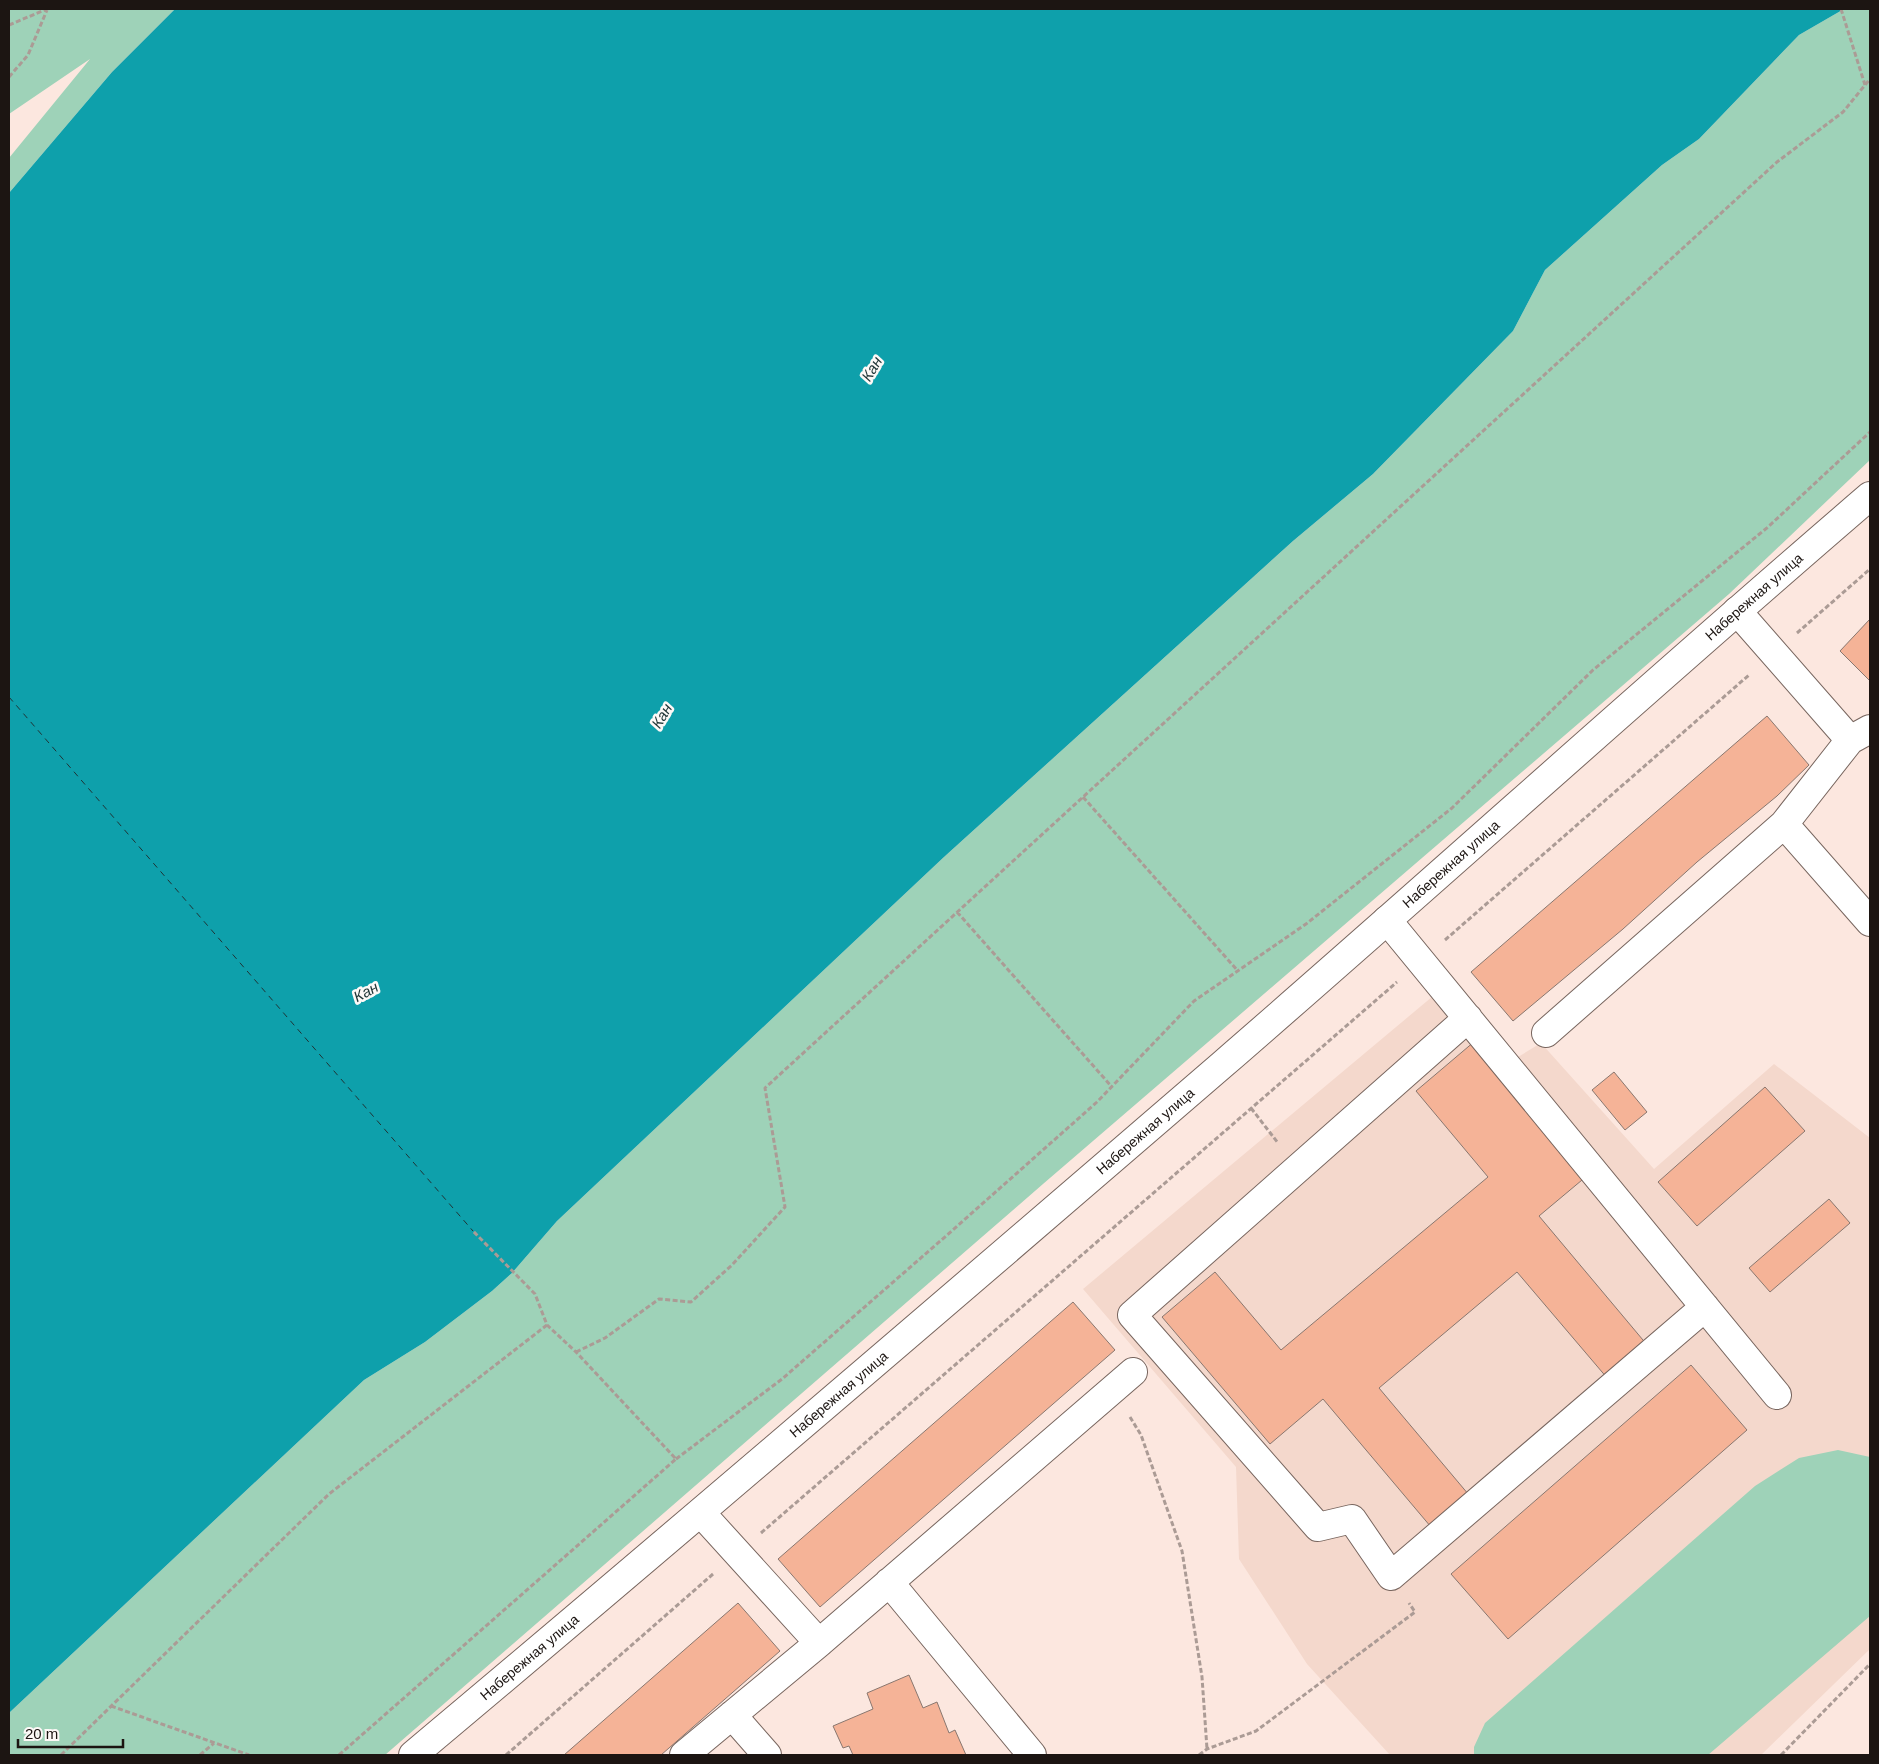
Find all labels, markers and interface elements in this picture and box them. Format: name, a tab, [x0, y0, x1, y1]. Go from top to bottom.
water label: Кан	[858, 353, 885, 384]
street label: Набережная улица	[1702, 550, 1806, 643]
water label: Кан	[648, 700, 675, 731]
street label: Набережная улица	[1399, 817, 1503, 911]
water label: Кан	[351, 978, 381, 1005]
street label: Набережная улица	[1093, 1084, 1198, 1178]
street label: Набережная улица	[786, 1348, 891, 1441]
street label: Набережная улица	[477, 1611, 582, 1703]
scale bar	[18, 1716, 122, 1748]
text: 20 m	[25, 1725, 58, 1742]

